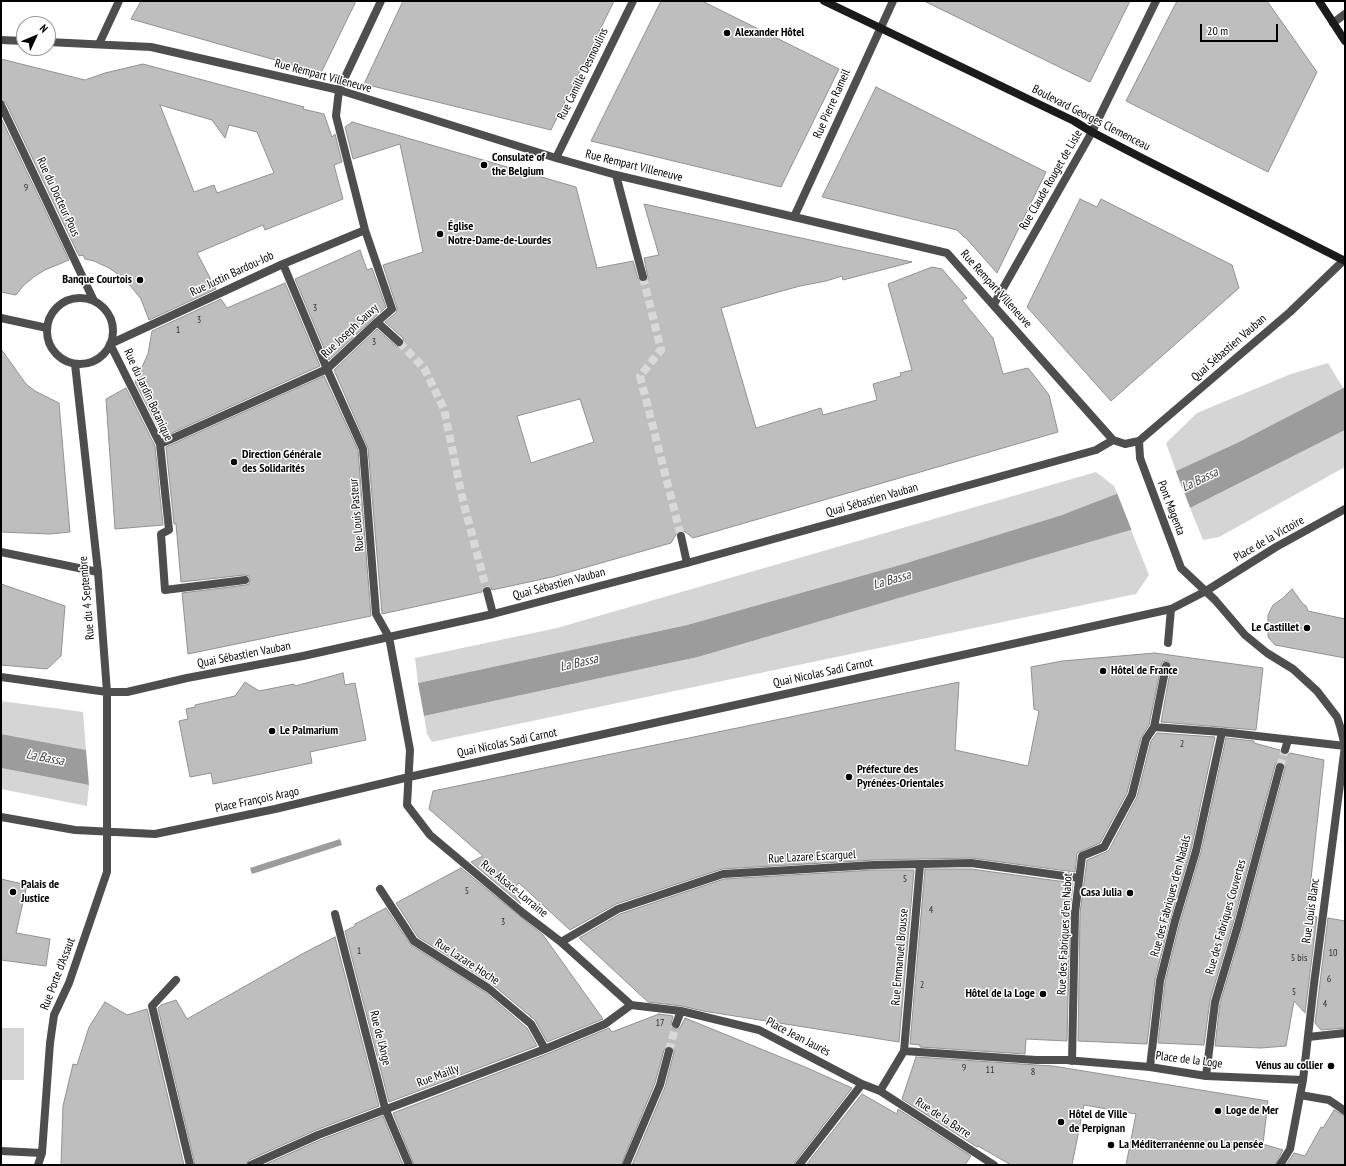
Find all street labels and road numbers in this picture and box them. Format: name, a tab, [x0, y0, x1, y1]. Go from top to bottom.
street label: Rue Camille Desmoulins	[555, 26, 611, 122]
street label: Rue Rempart Villeneuve	[273, 56, 373, 96]
street label: Rue Pierre Rameil	[810, 67, 854, 141]
street label: Boulevard Georges Clemenceau	[1030, 82, 1152, 154]
street label: Rue Claude Rouget de Lisle	[1016, 127, 1086, 233]
street label: Rue Rempart Villeneuve	[584, 147, 684, 185]
street label: Rue du Docteur Pous	[33, 155, 83, 239]
street label: Rue Rempart Villeneuve	[957, 247, 1035, 331]
street label: Rue Justin Bardou-Job	[188, 248, 276, 300]
street label: Rue Joseph Sauvy	[318, 301, 382, 361]
street label: Quai Sébastien Vauban	[1188, 311, 1270, 385]
street label: Rue du Jardin Botanique	[120, 347, 176, 443]
street label: Rue Louis Pasteur	[347, 478, 367, 552]
street label: Pont Magenta	[1154, 479, 1188, 537]
street label: Quai Sébastien Vauban	[824, 480, 920, 520]
street label: Place de la Victoire	[1231, 513, 1307, 565]
street label: Rue du 4 Septembre	[76, 555, 98, 641]
street label: Quai Sébastien Vauban	[511, 565, 607, 603]
street label: Quai Sébastien Vauban	[196, 639, 292, 671]
street label: Quai Nicolas Sadi Carnot	[772, 655, 874, 691]
street label: Quai Nicolas Sadi Carnot	[456, 725, 558, 761]
street label: Place François Arago	[214, 784, 300, 816]
street label: Rue des Fabriques d'en Nadals	[1148, 834, 1194, 958]
street label: Rue Lazare Escarguel	[768, 848, 856, 866]
street label: Rue Alsace-Lorraine	[478, 858, 550, 920]
street label: Rue des Fabriques Couvertes	[1203, 858, 1249, 976]
street label: Rue des Fabriques d'en Nabot	[1055, 873, 1075, 995]
street label: Rue Louis Blanc	[1299, 878, 1323, 944]
street label: Rue Emmanuel Brousse	[889, 908, 911, 1006]
street label: Rue Porte d'Assaut	[38, 936, 78, 1012]
street label: Rue Lazare Hoche	[432, 936, 502, 988]
street label: Rue de l'Ange	[366, 1009, 394, 1067]
street label: Place Jean Jaurès	[763, 1015, 833, 1059]
street label: Place de la Loge	[1155, 1049, 1223, 1071]
street label: Rue Mailly	[415, 1061, 461, 1091]
street label: Rue de la Barre	[913, 1095, 973, 1141]

